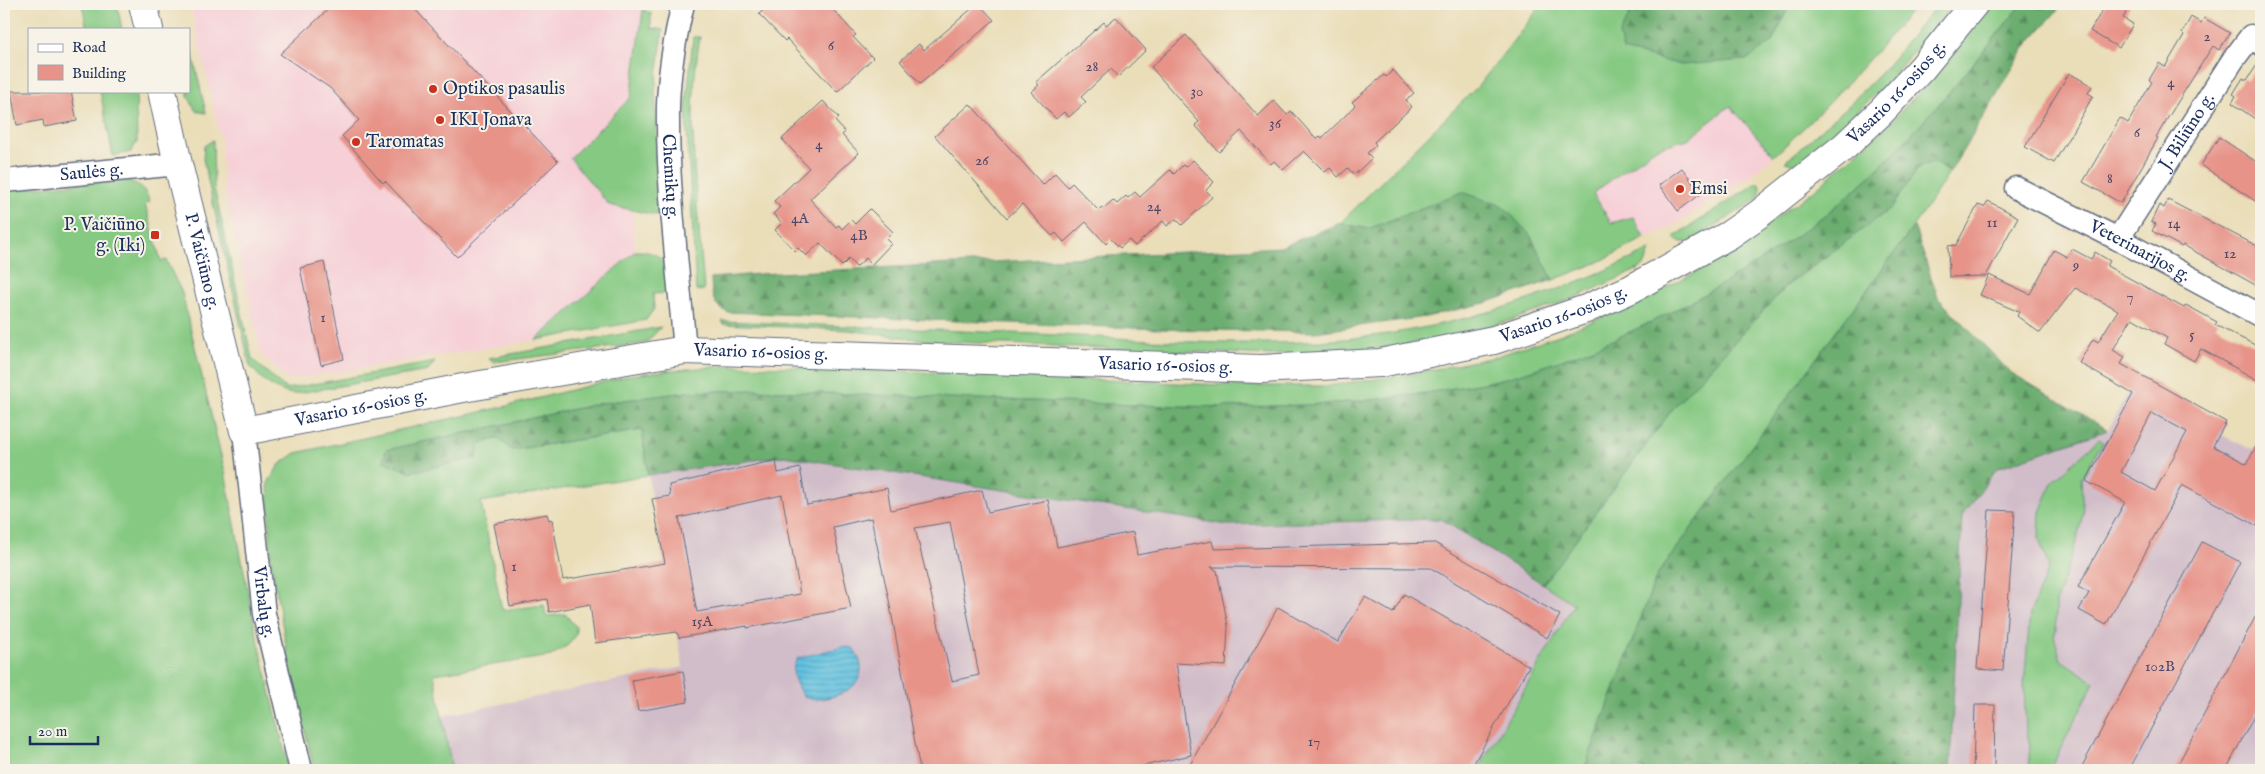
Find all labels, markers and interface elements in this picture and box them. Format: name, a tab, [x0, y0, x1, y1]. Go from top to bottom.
house number: 2	[2203, 27, 2211, 46]
legend	[28, 28, 190, 92]
house number: 6	[828, 36, 835, 55]
street label: Vasario 16-osios g.	[1842, 36, 1951, 150]
text: Road	[72, 38, 107, 57]
house number: 28	[1086, 57, 1099, 76]
text: Building	[72, 64, 127, 83]
house number: 4	[2167, 73, 2175, 92]
place label: Optikos pasaulis	[443, 78, 565, 101]
house number: 30	[1191, 82, 1203, 101]
marker: Optikos pasaulis	[427, 83, 439, 95]
street label: J. Biliūno g.	[2153, 88, 2220, 176]
place label: IKI Jonava	[450, 109, 532, 132]
marker: IKI Jonava	[434, 114, 446, 126]
house number: 36	[1269, 114, 1282, 133]
house number: 6	[2134, 123, 2141, 142]
place label: Taromatas	[366, 131, 444, 154]
street label: Chemikų g.	[657, 134, 684, 220]
house number: 4	[815, 135, 823, 154]
marker: Taromatas	[350, 136, 362, 148]
house number: 26	[975, 151, 989, 170]
street label: Saulės g.	[59, 158, 124, 187]
house number: 8	[2107, 169, 2113, 188]
place label: Emsi	[1690, 178, 1728, 201]
marker: Emsi	[1674, 183, 1686, 195]
house number: 24	[1147, 197, 1162, 216]
house number: 4A	[791, 209, 810, 228]
street label: P. Vaičiūno g.	[179, 210, 225, 312]
house number: 11	[1986, 213, 1998, 232]
place label: P. Vaičiūno g. (Iki)	[63, 214, 145, 258]
street label: Veterinarijos g.	[2084, 214, 2195, 287]
house number: 14	[2168, 214, 2181, 233]
house number: 4B	[850, 226, 868, 245]
marker: P. Vaičiūno g. (Iki)	[149, 229, 161, 241]
house number: 12	[2224, 244, 2236, 263]
house number: 9	[2072, 256, 2079, 275]
street label: Vasario 16-osios g.	[1496, 281, 1631, 349]
house number: 7	[2126, 287, 2134, 306]
house number: 1	[320, 308, 326, 327]
house number: 5	[2189, 325, 2195, 344]
street label: Vasario 16-osios g.	[692, 339, 828, 366]
street label: Vasario 16-osios g.	[1097, 352, 1233, 380]
street label: Vasario 16-osios g.	[292, 384, 429, 432]
house number: 1	[511, 557, 517, 576]
street label: Virbalų g.	[247, 564, 281, 640]
house number: 15A	[691, 612, 713, 631]
house number: 102B	[2145, 657, 2175, 676]
scale bar	[30, 714, 98, 746]
text: 20 m	[38, 722, 68, 741]
house number: 17	[1308, 732, 1320, 751]

